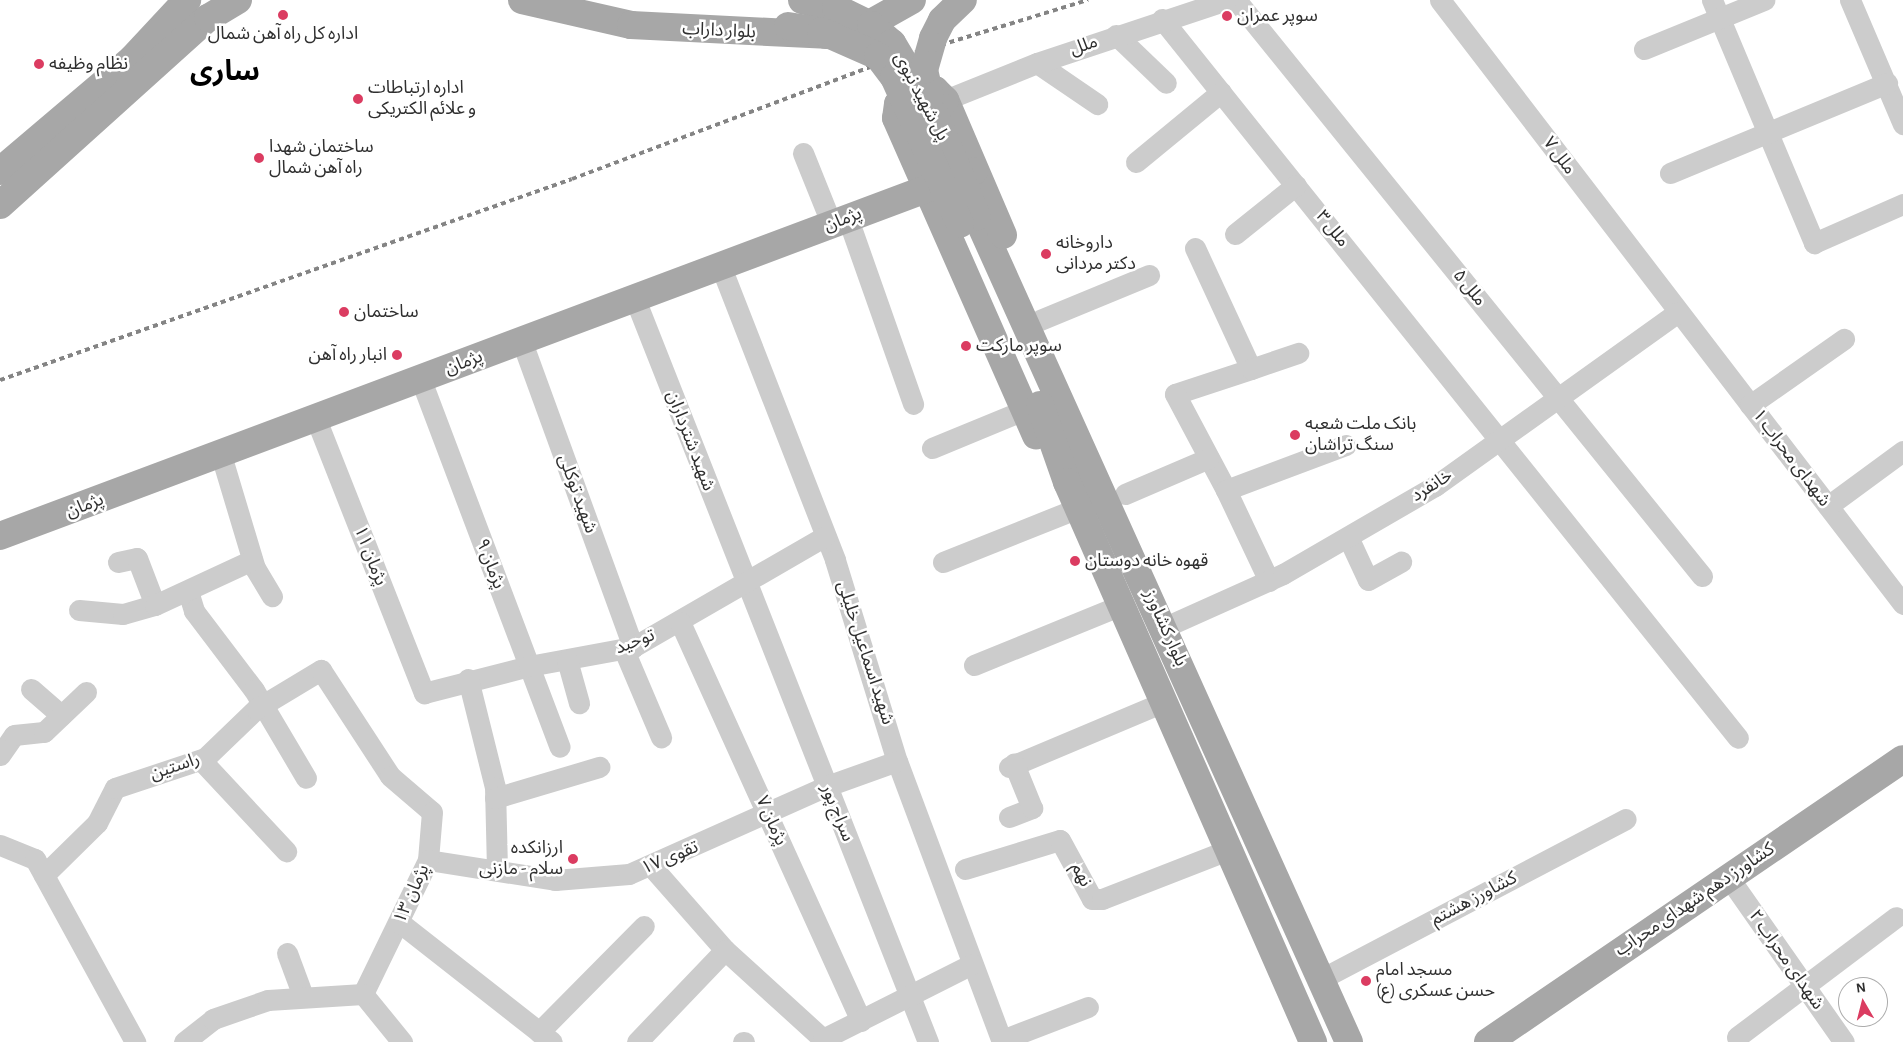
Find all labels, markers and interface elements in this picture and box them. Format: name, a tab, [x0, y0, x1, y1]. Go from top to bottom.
place label: سوپر عمران	[1237, 5, 1318, 27]
marker: اداره کل راه آهن شمال	[277, 9, 289, 21]
marker: سوپر عمران	[1221, 10, 1233, 22]
street label: بلوار داراب	[682, 18, 756, 44]
place label: اداره کل راه آهن شمال	[208, 23, 358, 45]
street label: ملل	[1067, 31, 1101, 61]
street label: پل شهید نبوی	[889, 49, 953, 145]
place label: نظام وظیفه	[49, 53, 128, 75]
district label: ساری	[190, 55, 260, 89]
marker: نظام وظیفه	[33, 58, 45, 70]
place label: اداره ارتباطات و علائم الکتریکی	[368, 78, 476, 120]
marker: اداره ارتباطات و علائم الکتریکی	[352, 93, 364, 105]
street label: ملل ۷	[1538, 133, 1580, 179]
place label: ساختمان شهدا راه آهن شمال	[269, 137, 374, 180]
marker: ساختمان شهدا راه آهن شمال	[253, 152, 265, 164]
street label: پژمان	[821, 203, 865, 237]
street label: ملل ۳	[1311, 206, 1353, 252]
place label: داروخانه دکتر مردانی	[1056, 233, 1136, 276]
marker: داروخانه دکتر مردانی	[1040, 248, 1052, 260]
street label: ملل ۵	[1448, 265, 1490, 311]
place label: ساختمان	[354, 301, 419, 323]
marker: ساختمان	[338, 306, 350, 318]
place label: سوپر مارکت	[976, 335, 1062, 357]
marker: سوپر مارکت	[960, 340, 972, 352]
place label: انبار راه آهن	[308, 344, 387, 366]
street label: پژمان	[442, 346, 486, 380]
marker: انبار راه آهن	[391, 349, 403, 361]
street label: شهید شترداران	[661, 388, 719, 494]
street label: شهدای محراب ۱	[1747, 405, 1835, 511]
place label: بانک ملت شعبه سنگ تراشان	[1305, 414, 1416, 456]
marker: بانک ملت شعبه سنگ تراشان	[1289, 429, 1301, 441]
street label: شهید توکلی	[553, 452, 601, 536]
street label: خانفرد	[1407, 465, 1457, 507]
street label: پژمان	[63, 489, 107, 523]
street label: پژمان ۱۱	[349, 523, 391, 589]
street label: پژمان ۹	[471, 536, 509, 592]
place label: قهوه خانه دوستان	[1085, 550, 1208, 572]
marker: قهوه خانه دوستان	[1069, 555, 1081, 567]
street label: شهید اسماعیل خلیلی	[832, 578, 898, 728]
street label: بلوار کشاورز	[1138, 586, 1192, 670]
street label: توحید	[612, 625, 658, 659]
street label: راستین	[147, 748, 203, 786]
street label: سراج پور	[816, 781, 858, 845]
street label: پژمان ۷	[751, 793, 791, 849]
street label: تقوی ۱۷	[638, 836, 702, 880]
place label: ارزانکده سلام - مازنی	[479, 838, 563, 881]
street label: کشاورز دهم شهدای محراب	[1611, 839, 1779, 961]
marker: ارزانکده سلام - مازنی	[567, 853, 579, 865]
street label: نهم	[1066, 859, 1096, 891]
street label: پژمان ۱۳	[389, 861, 435, 927]
street label: کشاورز هشتم	[1427, 867, 1521, 931]
street label: شهدای محراب ۲	[1744, 906, 1828, 1014]
place label: مسجد امام حسن عسکری (ع)	[1376, 960, 1495, 1002]
marker: مسجد امام حسن عسکری (ع)	[1360, 975, 1372, 987]
north arrow	[1838, 977, 1888, 1027]
text: N	[1855, 981, 1867, 996]

